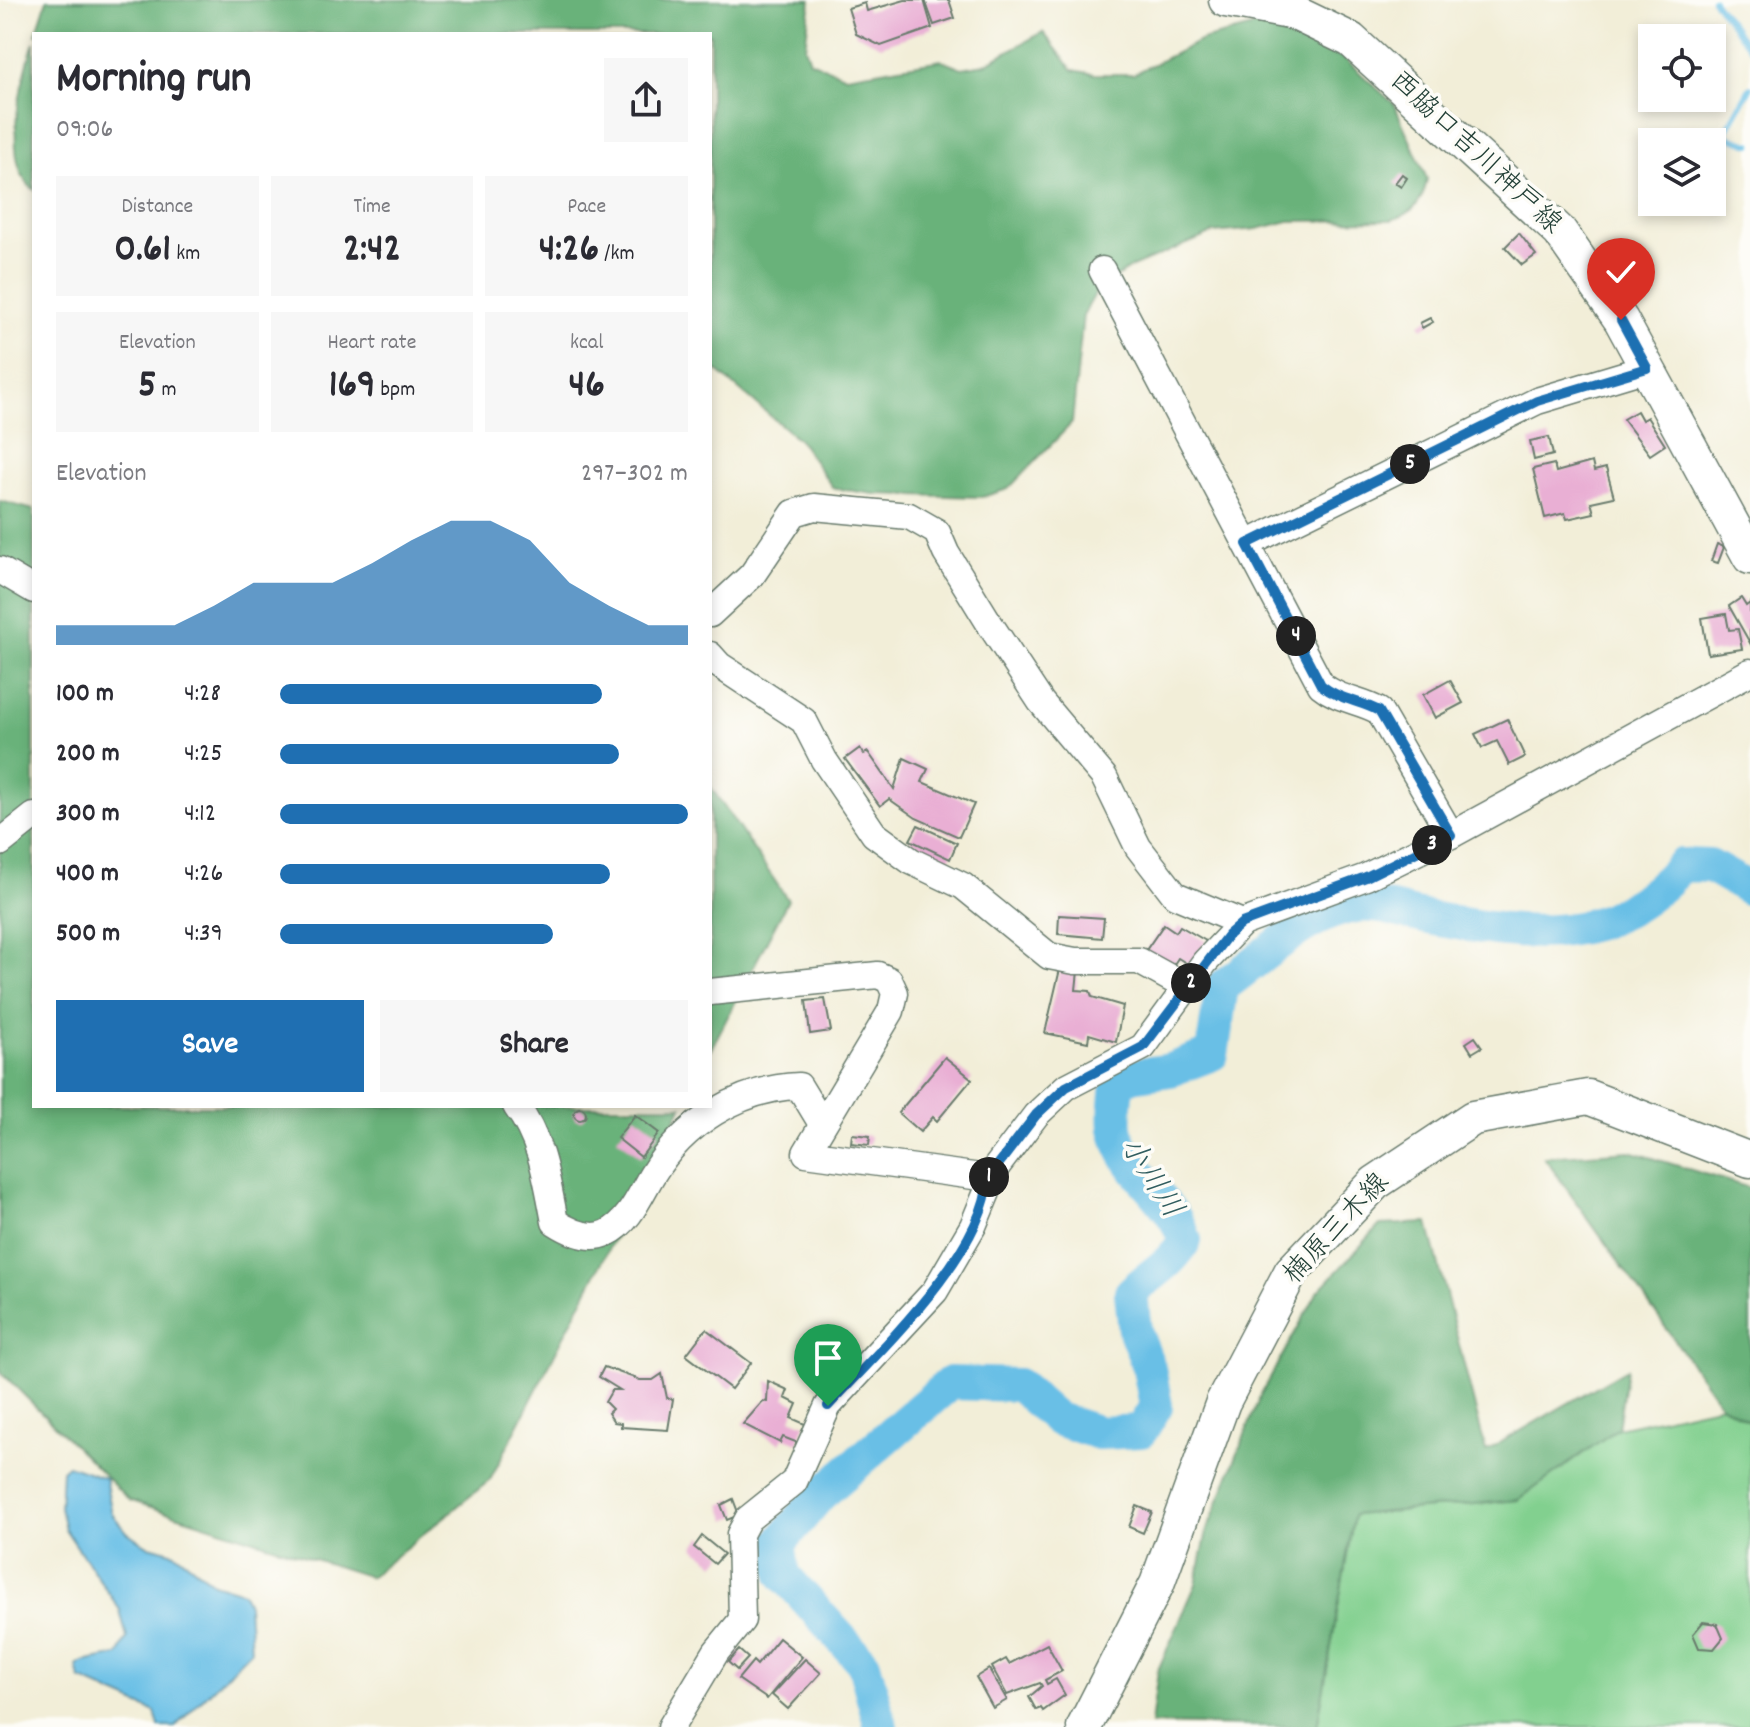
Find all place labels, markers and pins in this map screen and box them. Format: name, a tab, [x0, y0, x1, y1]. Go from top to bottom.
pin	[1587, 238, 1655, 320]
pin: 5	[1390, 444, 1430, 484]
pin: 4	[1276, 616, 1316, 656]
pin: 3	[1412, 825, 1452, 865]
pin: 2	[1171, 963, 1211, 1003]
pin: 1	[969, 1157, 1009, 1197]
pin	[794, 1324, 862, 1406]

